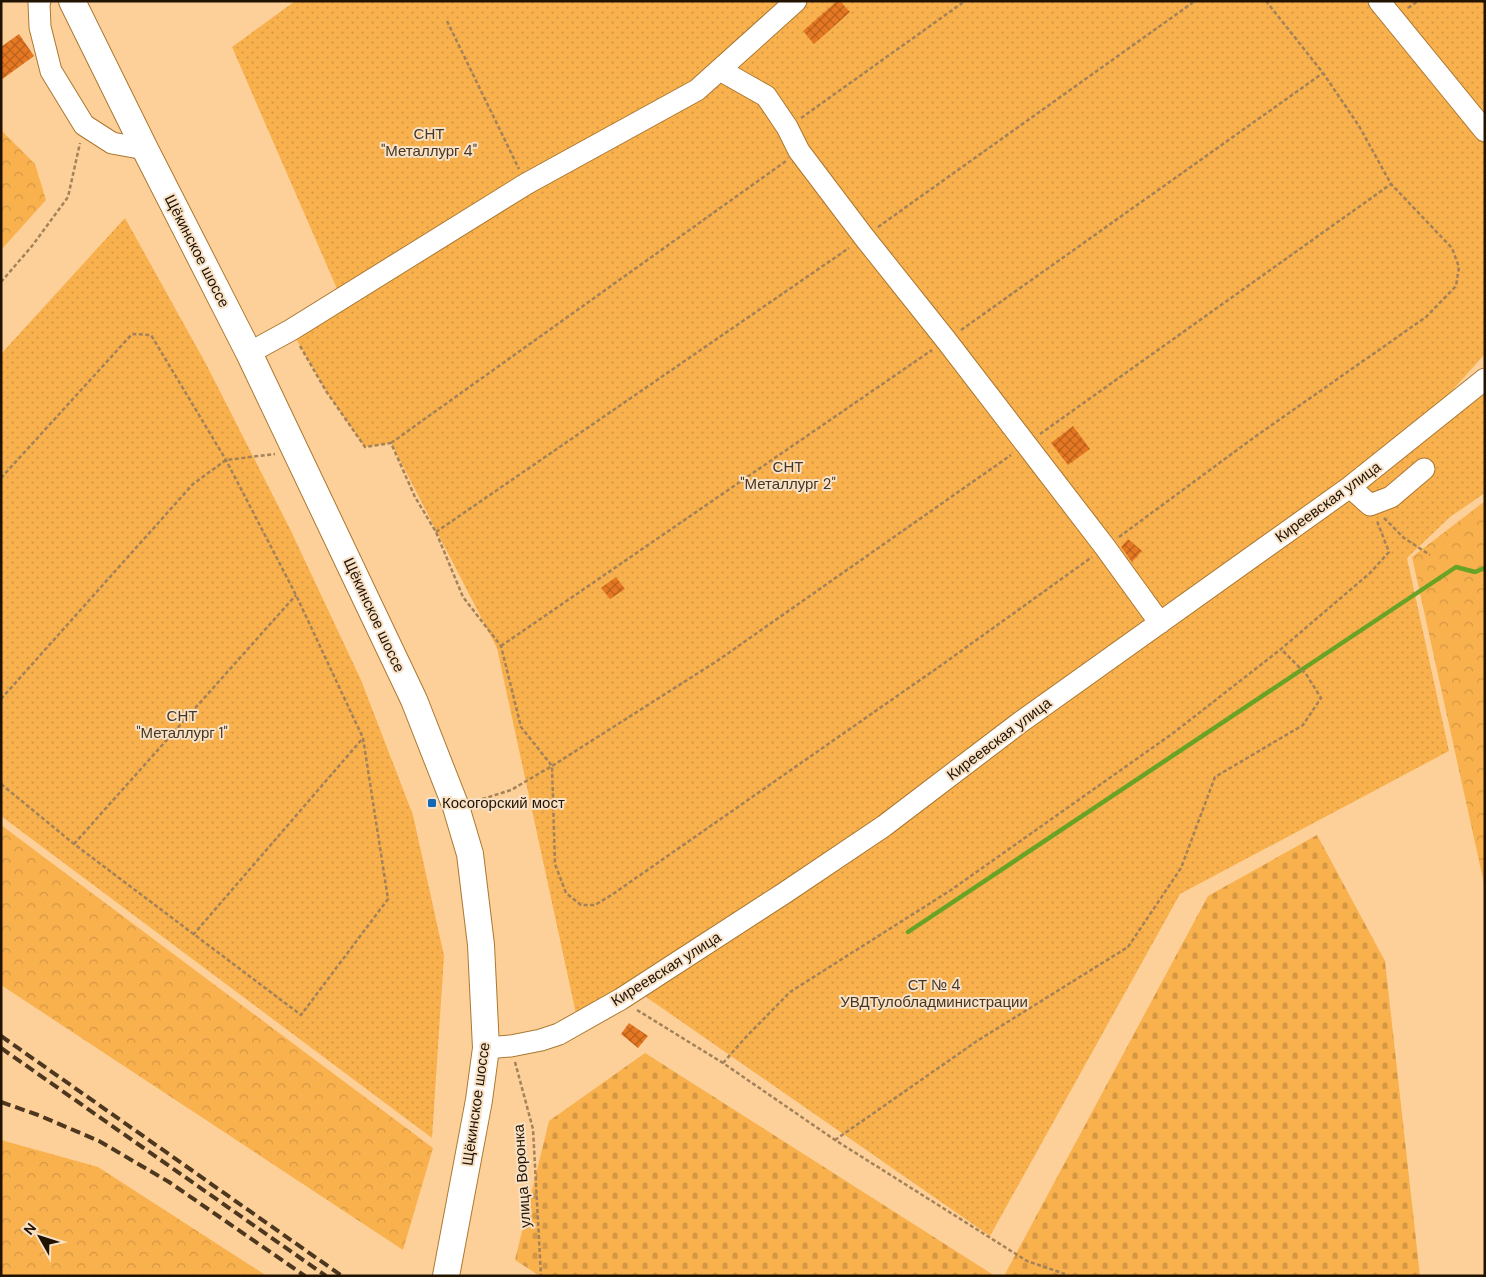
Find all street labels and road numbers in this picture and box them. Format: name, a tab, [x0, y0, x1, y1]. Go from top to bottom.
street label: Щёкинское шоссе	[160, 191, 234, 311]
street label: Киреевская улица	[1271, 456, 1385, 547]
street label: Щёкинское шоссе	[339, 554, 409, 676]
street label: Киреевская улица	[943, 693, 1056, 785]
street label: Киреевская улица	[607, 927, 725, 1011]
street label: Щёкинское шоссе	[457, 1041, 495, 1167]
street label: улица Воронка	[508, 1123, 536, 1228]

